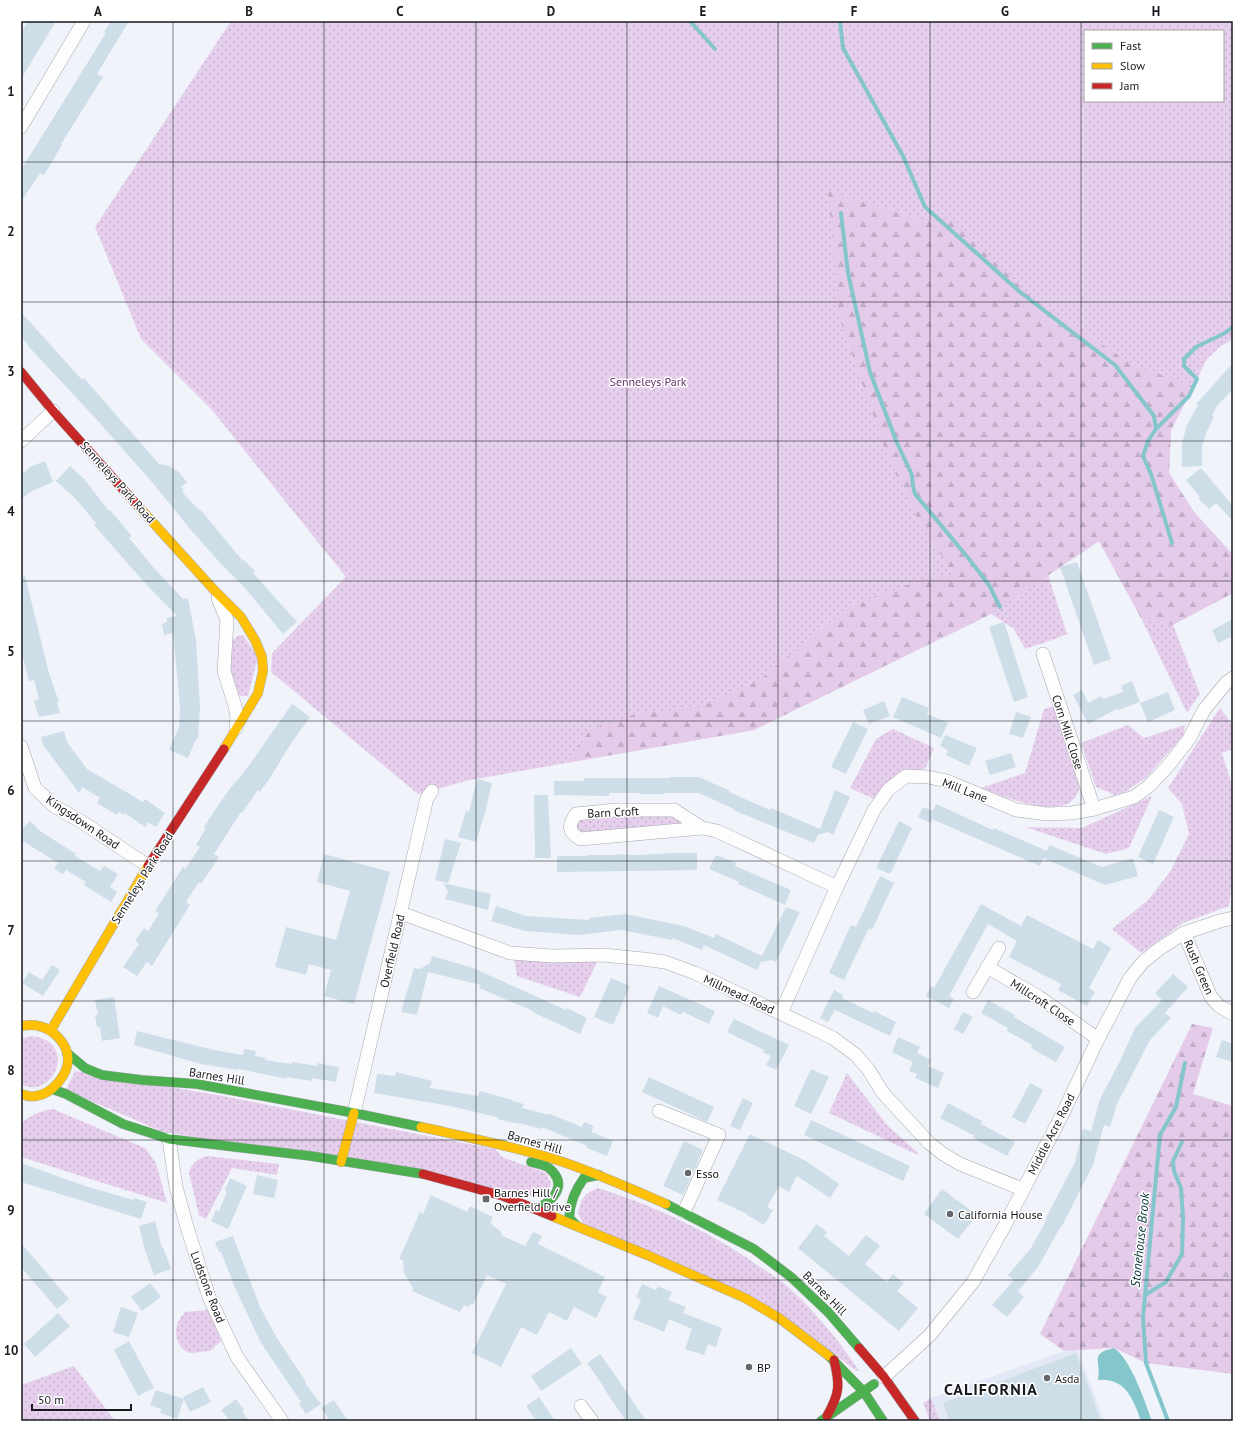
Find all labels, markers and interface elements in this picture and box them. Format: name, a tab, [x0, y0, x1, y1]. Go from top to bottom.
text: A	[94, 3, 102, 20]
text: B	[245, 3, 253, 20]
text: C	[396, 3, 404, 20]
text: D	[547, 3, 555, 20]
text: E	[700, 3, 707, 20]
text: F	[851, 3, 858, 20]
text: G	[1001, 3, 1009, 20]
text: H	[1152, 3, 1160, 20]
legend	[1084, 30, 1224, 102]
text: Fast	[1120, 38, 1141, 53]
text: Slow	[1120, 58, 1145, 73]
text: Jam	[1119, 78, 1139, 93]
text: 1	[7, 83, 15, 100]
text: 2	[7, 223, 15, 240]
text: 3	[7, 363, 15, 380]
park label: Senneleys Park	[610, 374, 687, 389]
street label: Senneleys Park Road	[77, 438, 159, 526]
text: 4	[7, 503, 15, 520]
text: 5	[7, 643, 15, 660]
street label: Corn Mill Close	[1049, 693, 1087, 771]
street label: Mill Lane	[940, 774, 990, 806]
text: 6	[7, 782, 15, 799]
street label: Kingsdown Road	[43, 792, 123, 852]
street label: Barn Croft	[587, 803, 639, 821]
street label: Senneleys Park Road	[108, 829, 176, 927]
street label: Overfield Road	[376, 913, 408, 989]
text: 7	[7, 922, 15, 939]
street label: Rush Green	[1181, 937, 1217, 997]
street label: Millmead Road	[701, 971, 777, 1017]
street label: Millcroft Close	[1008, 975, 1078, 1029]
text: 8	[7, 1062, 15, 1079]
street label: Barnes Hill	[188, 1064, 246, 1088]
street label: Middle Acre Road	[1024, 1091, 1078, 1177]
street label: Barnes Hill	[506, 1127, 565, 1157]
place label: Esso	[696, 1166, 719, 1181]
marker: Esso	[683, 1168, 693, 1178]
place label: Barnes Hill / Overfield Drive	[494, 1185, 570, 1214]
water label: Stonehouse Brook	[1127, 1191, 1154, 1288]
marker: Barnes Hill / Overfield Drive	[481, 1194, 491, 1204]
text: 9	[7, 1202, 15, 1219]
place label: California House	[958, 1207, 1043, 1222]
marker: California House	[945, 1209, 955, 1219]
street label: Ludstone Road	[187, 1249, 229, 1325]
street label: Barnes Hill	[800, 1268, 851, 1319]
text: 10	[4, 1342, 18, 1359]
place label: BP	[757, 1360, 771, 1375]
marker: BP	[744, 1362, 754, 1372]
place label: Asda	[1055, 1371, 1080, 1386]
marker: Asda	[1042, 1373, 1052, 1383]
district label: CALIFORNIA	[944, 1379, 1038, 1399]
scale bar	[32, 1386, 131, 1412]
text: 50 m	[38, 1392, 64, 1407]

